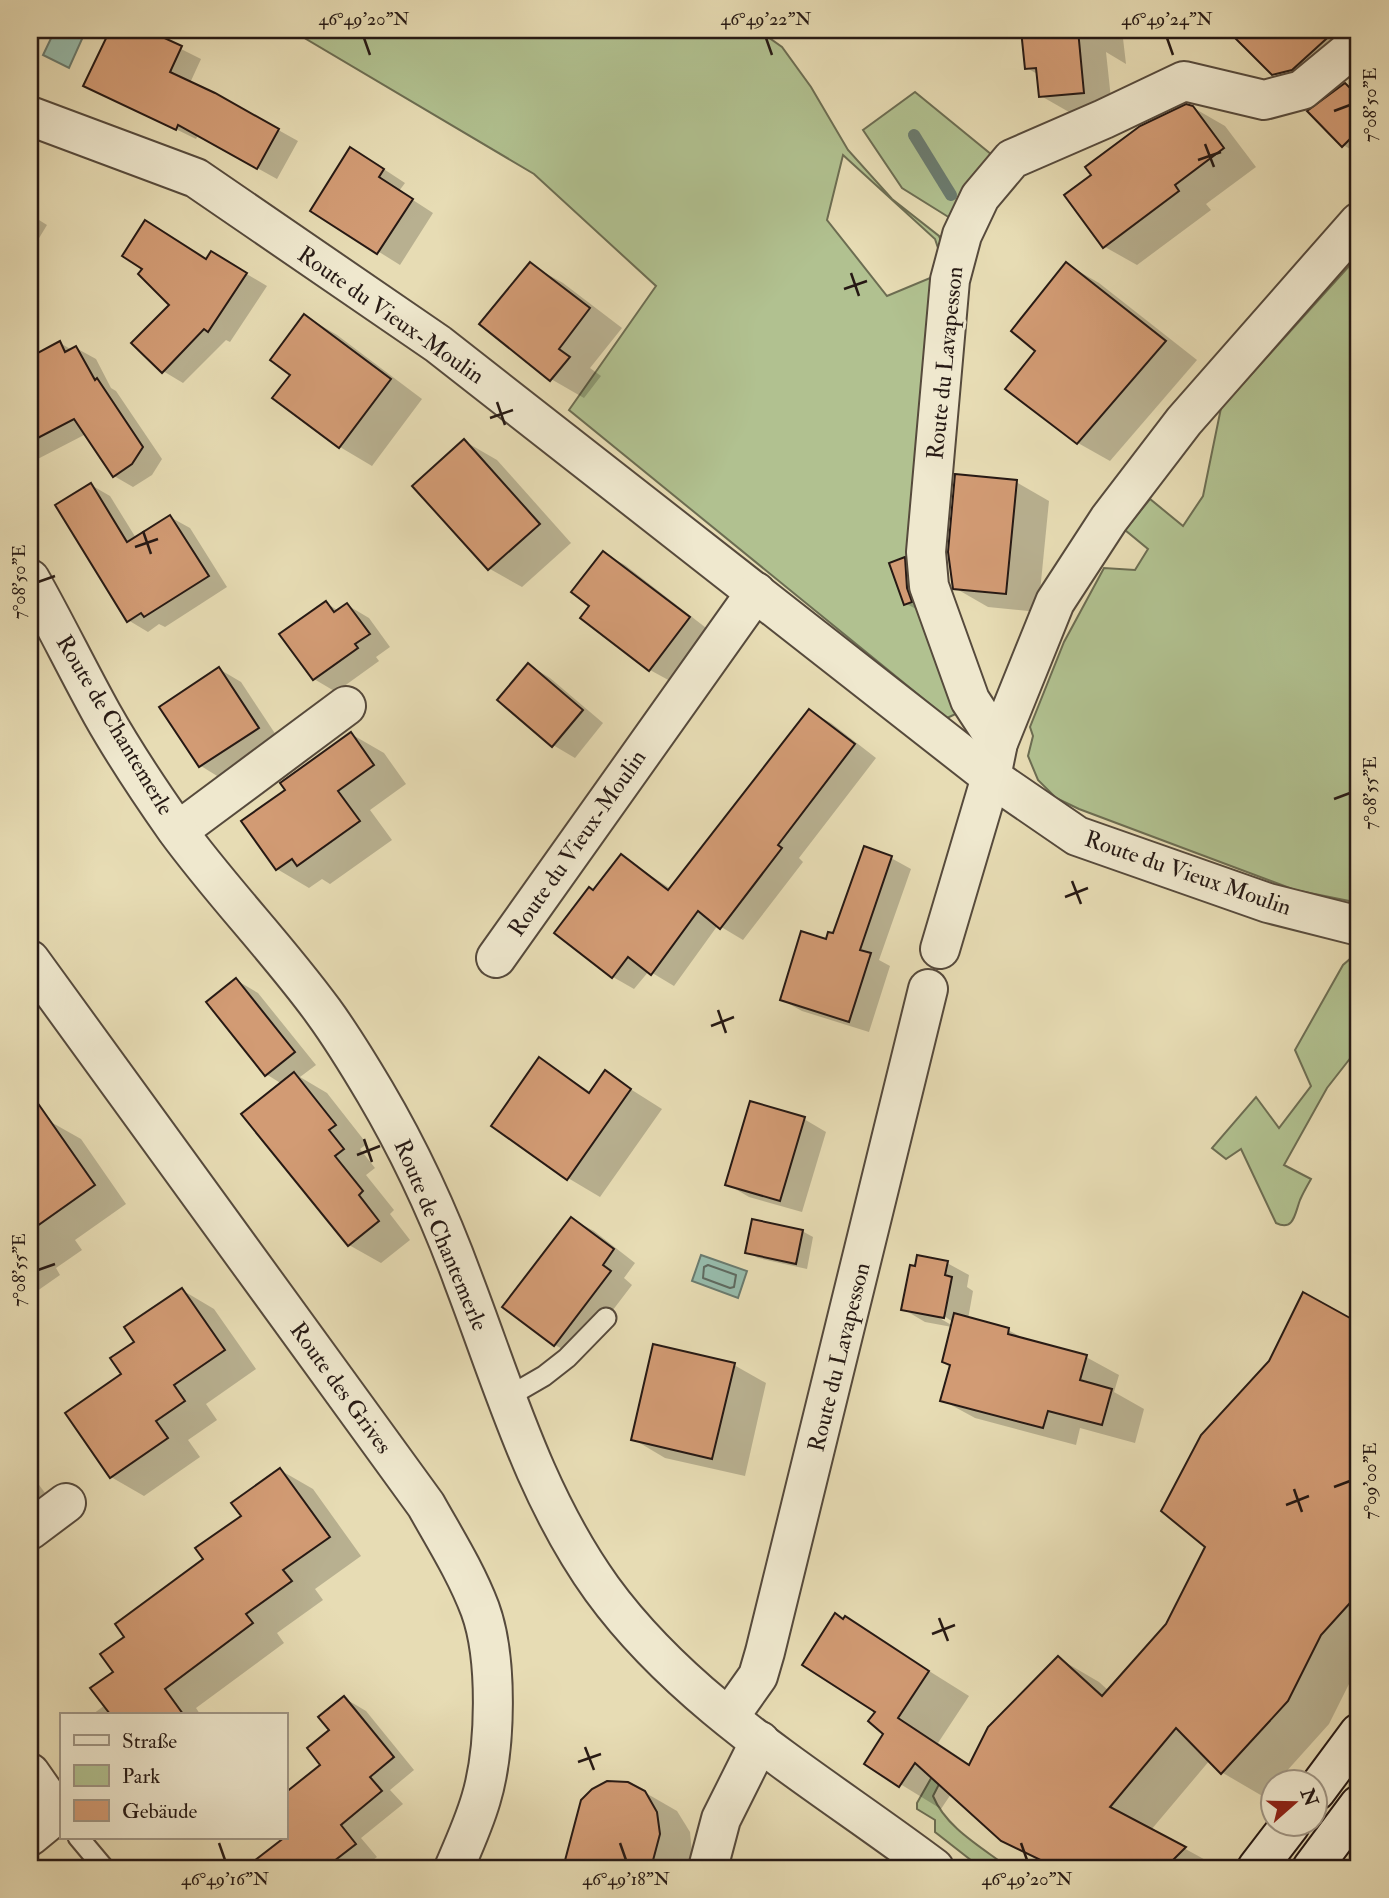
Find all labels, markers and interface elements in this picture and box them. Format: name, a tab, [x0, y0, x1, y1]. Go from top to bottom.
text: 46°49'20"N	[319, 8, 410, 31]
text: 46°49'22"N	[721, 8, 811, 31]
text: 46°49'24"N	[1121, 8, 1213, 31]
text: 7°08'50"E	[1359, 68, 1382, 142]
street label: Route du Vieux-Moulin	[292, 240, 490, 390]
street label: Route du Lavapesson	[920, 265, 971, 461]
text: 7°08'50"E	[8, 545, 31, 619]
street label: Route de Chantemerle	[50, 630, 180, 821]
street label: Route du Vieux-Moulin	[502, 744, 652, 942]
text: 7°08'55"E	[1359, 756, 1382, 830]
street label: Route du Vieux Moulin	[1081, 824, 1295, 922]
street label: Route de Chantemerle	[388, 1135, 495, 1335]
text: 7°08'55"E	[8, 1233, 31, 1307]
street label: Route du Lavapesson	[801, 1259, 878, 1455]
street label: Route des Grives	[283, 1316, 399, 1460]
text: 7°09'00"E	[1359, 1442, 1382, 1519]
legend	[60, 1713, 287, 1839]
text: Straße	[122, 1728, 177, 1755]
text: Park	[122, 1763, 160, 1790]
north arrow	[1260, 1769, 1330, 1839]
text: N	[1295, 1784, 1324, 1811]
text: Gebäude	[122, 1798, 198, 1825]
text: 46°49'16"N	[181, 1868, 269, 1891]
text: 46°49'18"N	[582, 1868, 670, 1891]
text: 46°49'20"N	[982, 1868, 1073, 1891]

